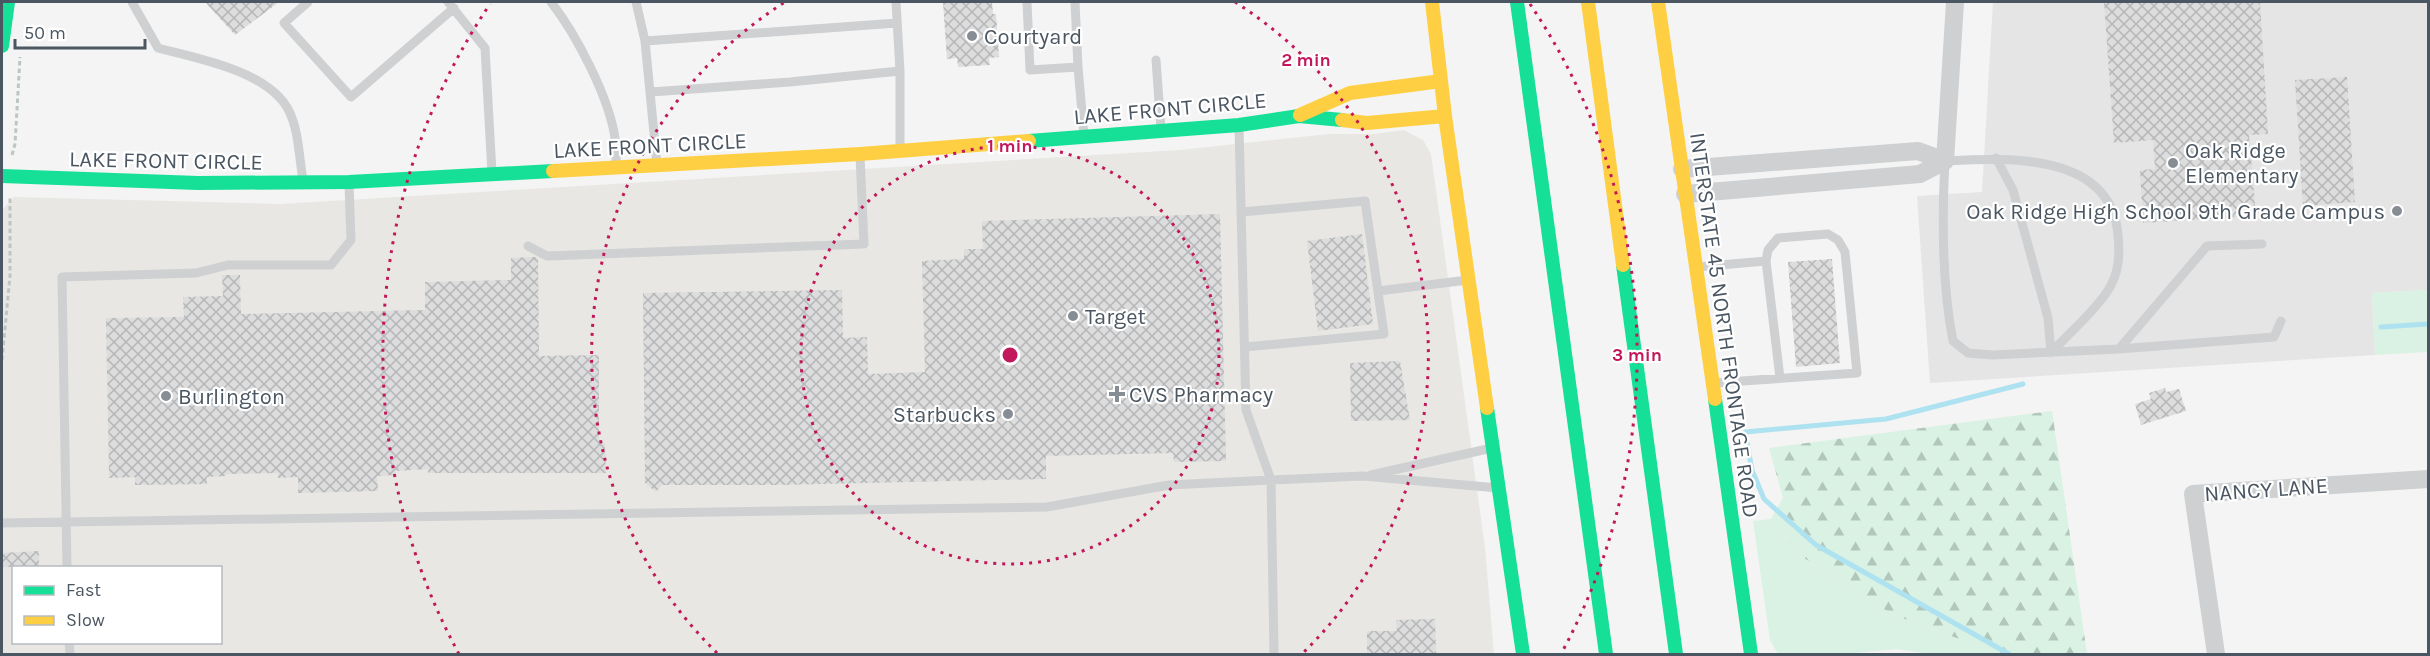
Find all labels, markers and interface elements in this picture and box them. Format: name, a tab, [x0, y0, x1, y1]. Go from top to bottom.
scale bar	[15, 12, 146, 50]
text: 50 m	[24, 22, 66, 44]
place label: Courtyard	[984, 24, 1082, 50]
marker: Courtyard	[965, 29, 979, 43]
text: 2 min	[1281, 49, 1331, 71]
street label: LAKE FRONT CIRCLE	[1073, 88, 1268, 130]
street label: LAKE FRONT CIRCLE	[553, 128, 747, 164]
street label: INTERSTATE 45 NORTH FRONTAGE ROAD	[1684, 131, 1764, 520]
text: 1 min	[987, 135, 1033, 157]
place label: Oak Ridge Elementary	[2185, 138, 2299, 189]
street label: LAKE FRONT CIRCLE	[69, 146, 263, 176]
marker: Oak Ridge Elementary	[2166, 156, 2180, 170]
place label: Oak Ridge High School 9th Grade Campus	[1966, 199, 2385, 225]
marker: Oak Ridge High School 9th Grade Campus	[2390, 204, 2404, 218]
place label: Target	[1085, 304, 1146, 330]
marker: Target	[1066, 309, 1080, 323]
text: 3 min	[1612, 344, 1662, 366]
centre of rings	[1000, 345, 1020, 365]
place label: CVS Pharmacy	[1129, 382, 1273, 408]
place label: Burlington	[178, 384, 285, 410]
marker: CVS Pharmacy	[1110, 387, 1124, 401]
marker: Burlington	[159, 389, 173, 403]
place label: Starbucks	[893, 402, 996, 428]
marker: Starbucks	[1001, 407, 1015, 421]
street label: NANCY LANE	[2203, 473, 2329, 507]
legend	[12, 566, 222, 644]
text: Fast	[66, 579, 101, 601]
text: Slow	[66, 609, 105, 631]

